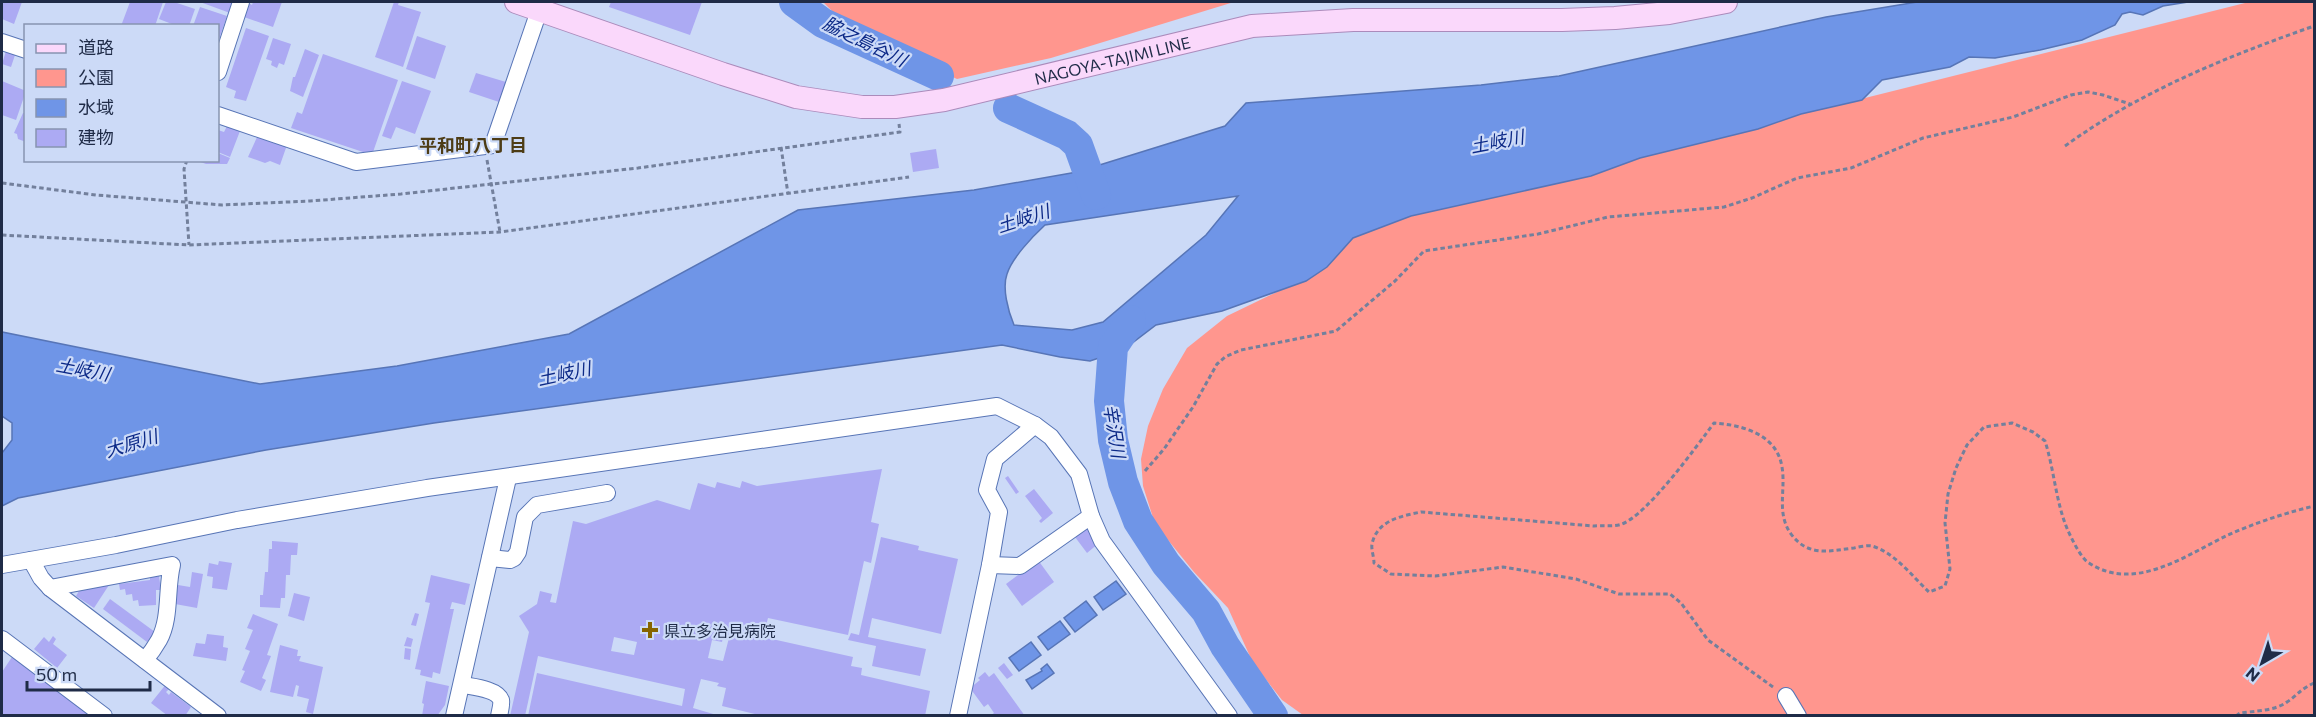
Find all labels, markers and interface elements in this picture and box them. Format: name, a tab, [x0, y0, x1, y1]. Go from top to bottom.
water label: 脇之島谷川	[820, 11, 912, 71]
legend	[24, 24, 219, 162]
street label: NAGOYA-TAJIMI LINE	[1032, 32, 1192, 87]
text: 道路	[78, 36, 114, 58]
text: 公園	[78, 66, 114, 88]
text: 水域	[78, 96, 114, 118]
water label: 土岐川	[1468, 125, 1528, 157]
text: 建物	[78, 126, 114, 148]
district label: 平和町八丁目	[419, 134, 527, 156]
water label: 土岐川	[994, 199, 1054, 237]
water label: 土岐川	[54, 353, 114, 385]
water label: 土岐川	[535, 356, 595, 389]
water label: 辛沢川	[1100, 403, 1130, 461]
water label: 大原川	[102, 424, 162, 461]
marker: 県立多治見病院	[641, 621, 659, 639]
place label: 県立多治見病院	[664, 621, 776, 640]
north arrow	[2232, 633, 2292, 693]
scale bar	[27, 654, 150, 692]
text: 50 m	[36, 663, 77, 685]
text: N	[2242, 664, 2263, 686]

